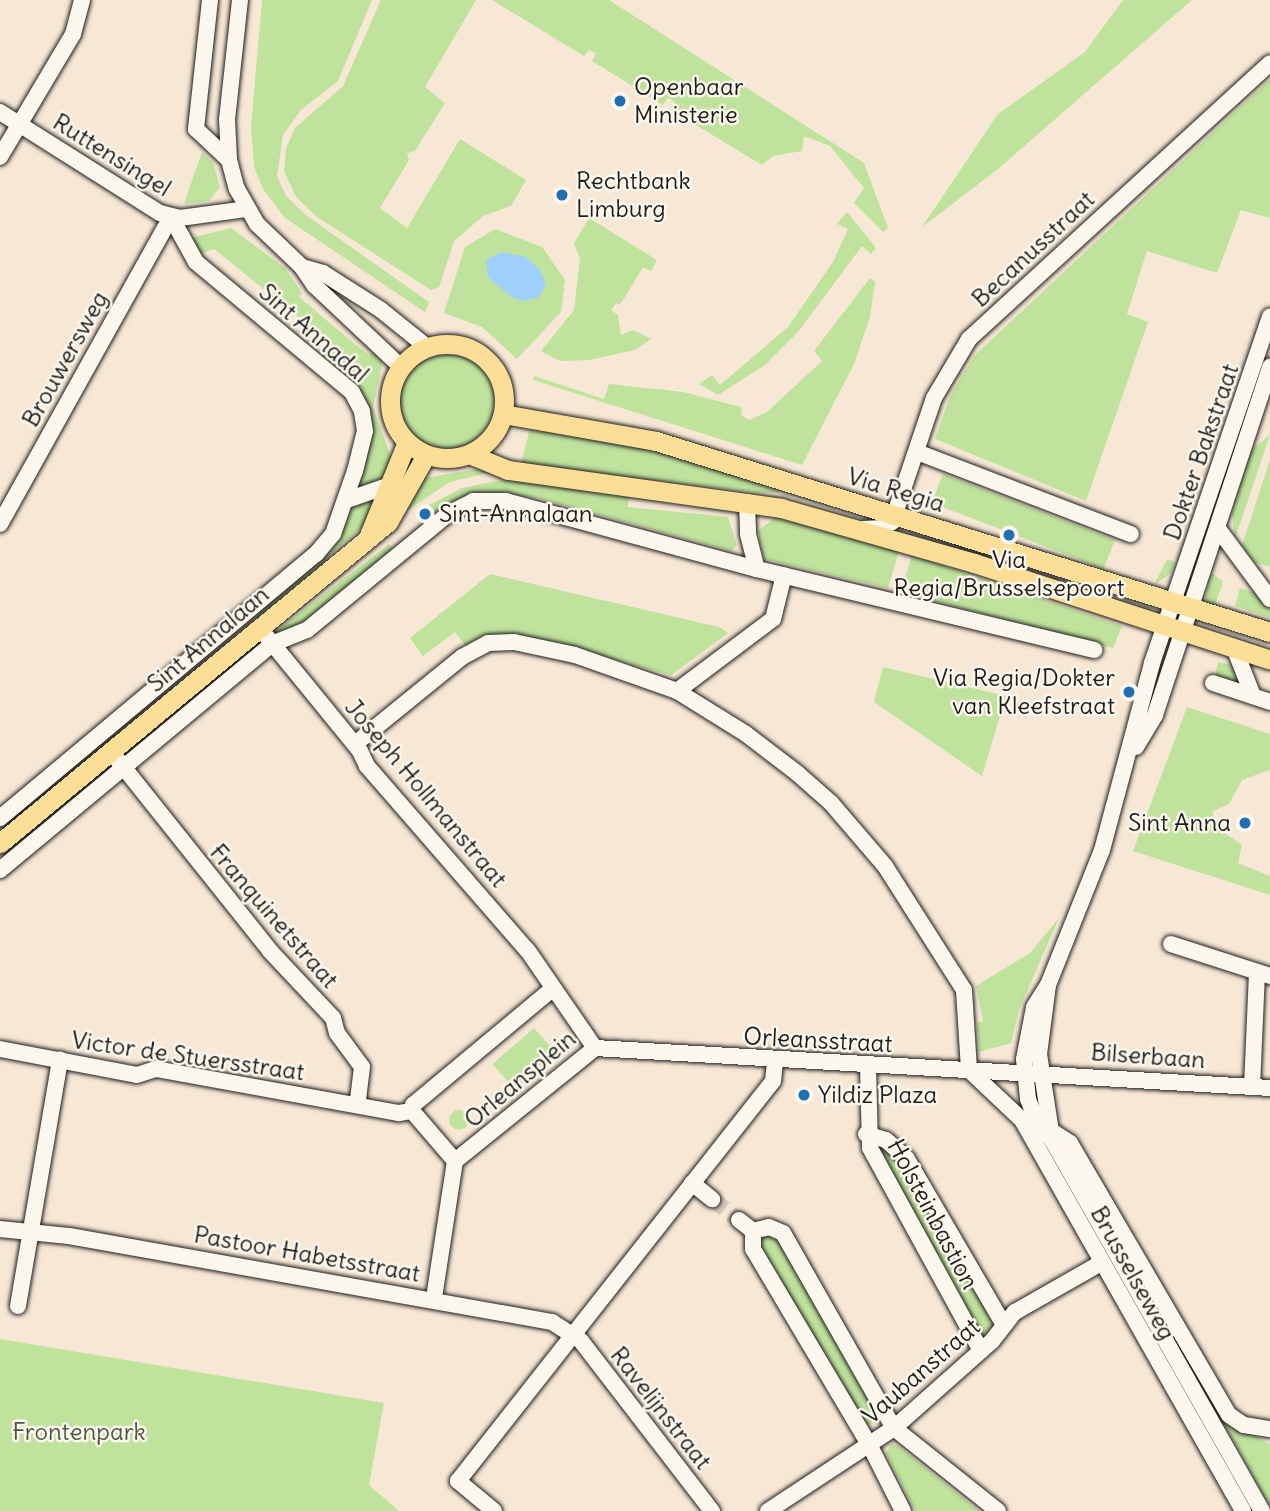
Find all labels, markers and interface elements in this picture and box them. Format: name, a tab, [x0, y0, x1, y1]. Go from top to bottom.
place label: Openbaar Ministerie	[634, 73, 743, 129]
marker: Openbaar Ministerie	[612, 93, 628, 109]
street label: Ruttensingel	[48, 107, 176, 203]
place label: Rechtbank Limburg	[576, 167, 691, 223]
street label: Becanusstraat	[966, 185, 1100, 313]
marker: Rechtbank Limburg	[554, 187, 570, 203]
street label: Sint Annadal	[253, 277, 375, 389]
street label: Brouwersweg	[16, 286, 114, 432]
street label: Dokter Bakstraat	[1157, 360, 1245, 544]
street label: Via Regia	[844, 462, 948, 518]
place label: Sint-Annalaan	[439, 500, 593, 528]
marker: Sint-Annalaan	[417, 506, 433, 522]
marker: Via Regia/Brusselsepoort	[1001, 527, 1017, 543]
place label: Via Regia/Brusselsepoort	[894, 546, 1124, 602]
street label: Sint Annalaan	[141, 580, 275, 698]
place label: Via Regia/Dokter van Kleefstraat	[933, 664, 1115, 720]
marker: Via Regia/Dokter van Kleefstraat	[1121, 684, 1137, 700]
street label: Joseph Hollmanstraat	[339, 693, 513, 893]
place label: Sint Anna	[1128, 809, 1231, 837]
marker: Sint Anna	[1237, 815, 1253, 831]
street label: Franquinetstraat	[204, 838, 344, 994]
street label: Orleansstraat	[743, 1022, 893, 1058]
street label: Orleansplein	[458, 1024, 582, 1134]
street label: Victor de Stuersstraat	[70, 1025, 306, 1087]
street label: Bilserbaan	[1090, 1038, 1206, 1074]
place label: Yildiz Plaza	[818, 1081, 937, 1109]
marker: Yildiz Plaza	[796, 1087, 812, 1103]
street label: Holsteinbastion	[881, 1134, 985, 1294]
street label: Brusselseweg	[1084, 1201, 1182, 1345]
street label: Pastoor Habetsstraat	[192, 1220, 422, 1288]
street label: Vaubanstraat	[856, 1312, 986, 1430]
street label: Ravelijnstraat	[604, 1341, 718, 1475]
park label: Frontenpark	[12, 1418, 146, 1446]

